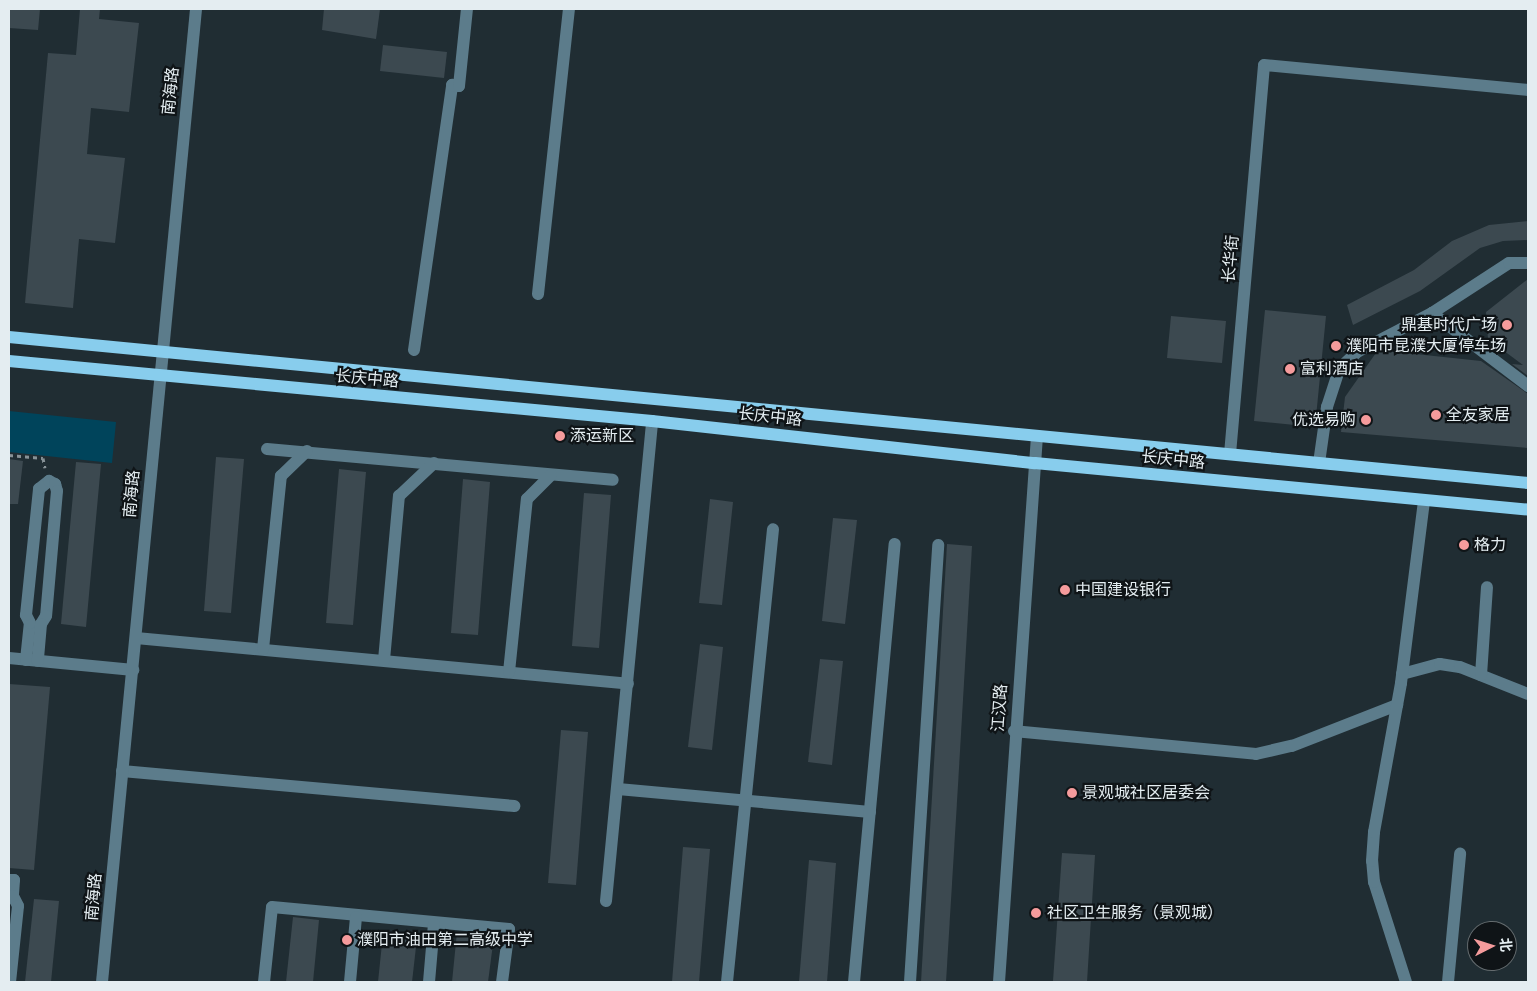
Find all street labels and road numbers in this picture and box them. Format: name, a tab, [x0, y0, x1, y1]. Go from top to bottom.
street label: 南海路	[159, 66, 183, 116]
street label: 长华街	[1219, 234, 1243, 284]
street label: 长庆中路	[334, 367, 400, 391]
street label: 长庆中路	[737, 404, 803, 430]
street label: 长庆中路	[1140, 447, 1206, 473]
street label: 南海路	[120, 469, 144, 519]
street label: 江汉路	[989, 683, 1011, 733]
street label: 南海路	[82, 872, 106, 922]

